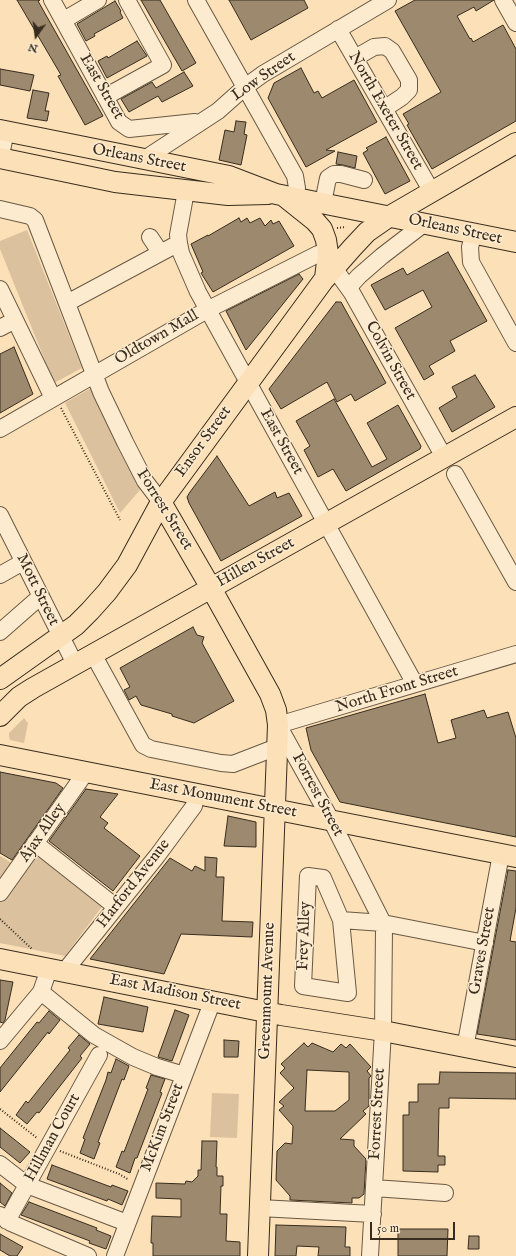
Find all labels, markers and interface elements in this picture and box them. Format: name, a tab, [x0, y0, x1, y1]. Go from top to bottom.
north arrow	[16, 16, 56, 56]
text: N	[27, 40, 39, 56]
street label: Low Street	[228, 48, 300, 106]
street label: North Exeter Street	[343, 48, 427, 174]
street label: East Street	[75, 51, 127, 123]
street label: Orleans Street	[90, 141, 188, 177]
street label: Orleans Street	[407, 211, 503, 249]
street label: Oldtown Mall	[112, 306, 202, 370]
street label: Colvin Street	[360, 318, 420, 404]
street label: Ensor Street	[172, 403, 236, 481]
street label: East Street	[255, 406, 307, 478]
street label: Forrest Street	[131, 466, 197, 554]
street label: Hillen Street	[214, 534, 298, 592]
street label: Mott Street	[11, 551, 63, 629]
street label: North Front Street	[333, 662, 461, 718]
street label: Forrest Street	[287, 750, 347, 840]
street label: East Monument Street	[148, 775, 298, 823]
street label: Ajax Alley	[16, 800, 70, 866]
street label: Harford Avenue	[93, 836, 175, 932]
street label: Frey Alley	[294, 901, 316, 971]
street label: Graves Street	[466, 906, 500, 996]
street label: Greenmount Avenue	[256, 922, 280, 1060]
street label: East Madison Street	[108, 971, 242, 1015]
street label: Forrest Street	[366, 1068, 390, 1160]
street label: McKim Street	[137, 1081, 189, 1175]
street label: Hillman Court	[21, 1091, 85, 1185]
scale bar	[372, 1214, 457, 1240]
text: 50 m	[377, 1221, 399, 1236]

